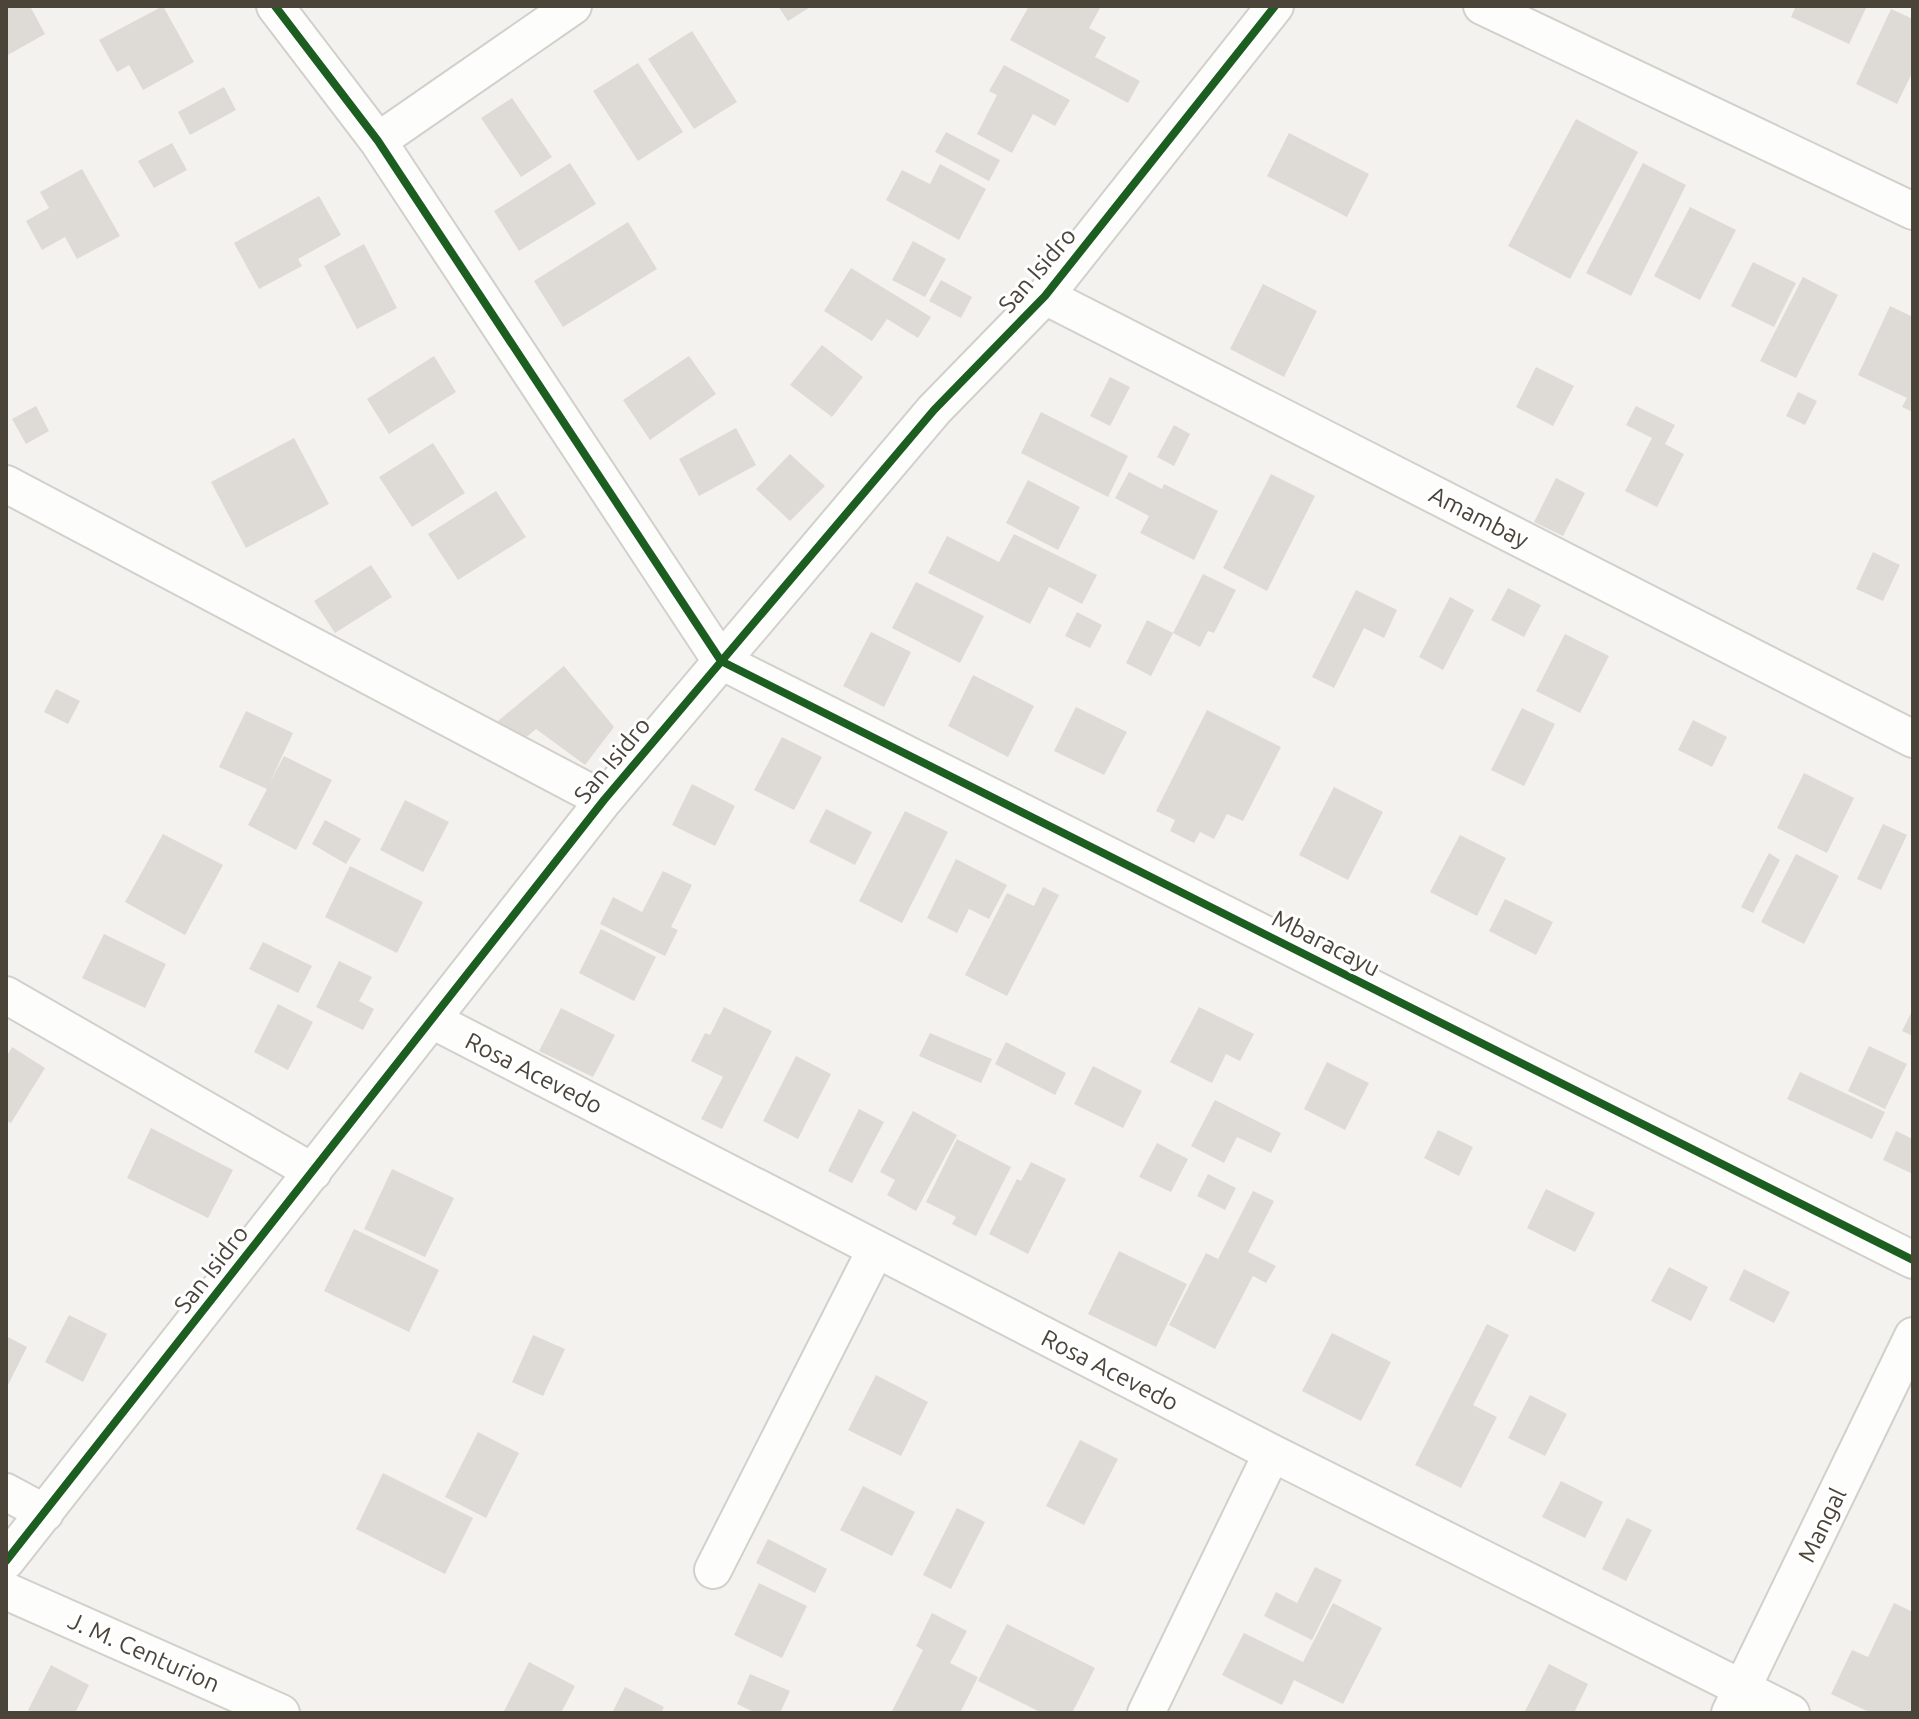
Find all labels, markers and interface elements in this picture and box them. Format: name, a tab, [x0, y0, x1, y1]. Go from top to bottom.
street label: San Isidro	[993, 222, 1081, 318]
street label: Amambay	[1425, 481, 1533, 554]
street label: San Isidro	[568, 712, 656, 808]
street label: Mbaracayu	[1268, 904, 1384, 982]
street label: Rosa Acevedo	[461, 1027, 607, 1119]
street label: San Isidro	[168, 1220, 254, 1318]
street label: Rosa Acevedo	[1037, 1324, 1183, 1416]
street label: Mangal	[1792, 1483, 1852, 1567]
street label: J. M. Centurion	[64, 1607, 224, 1697]

